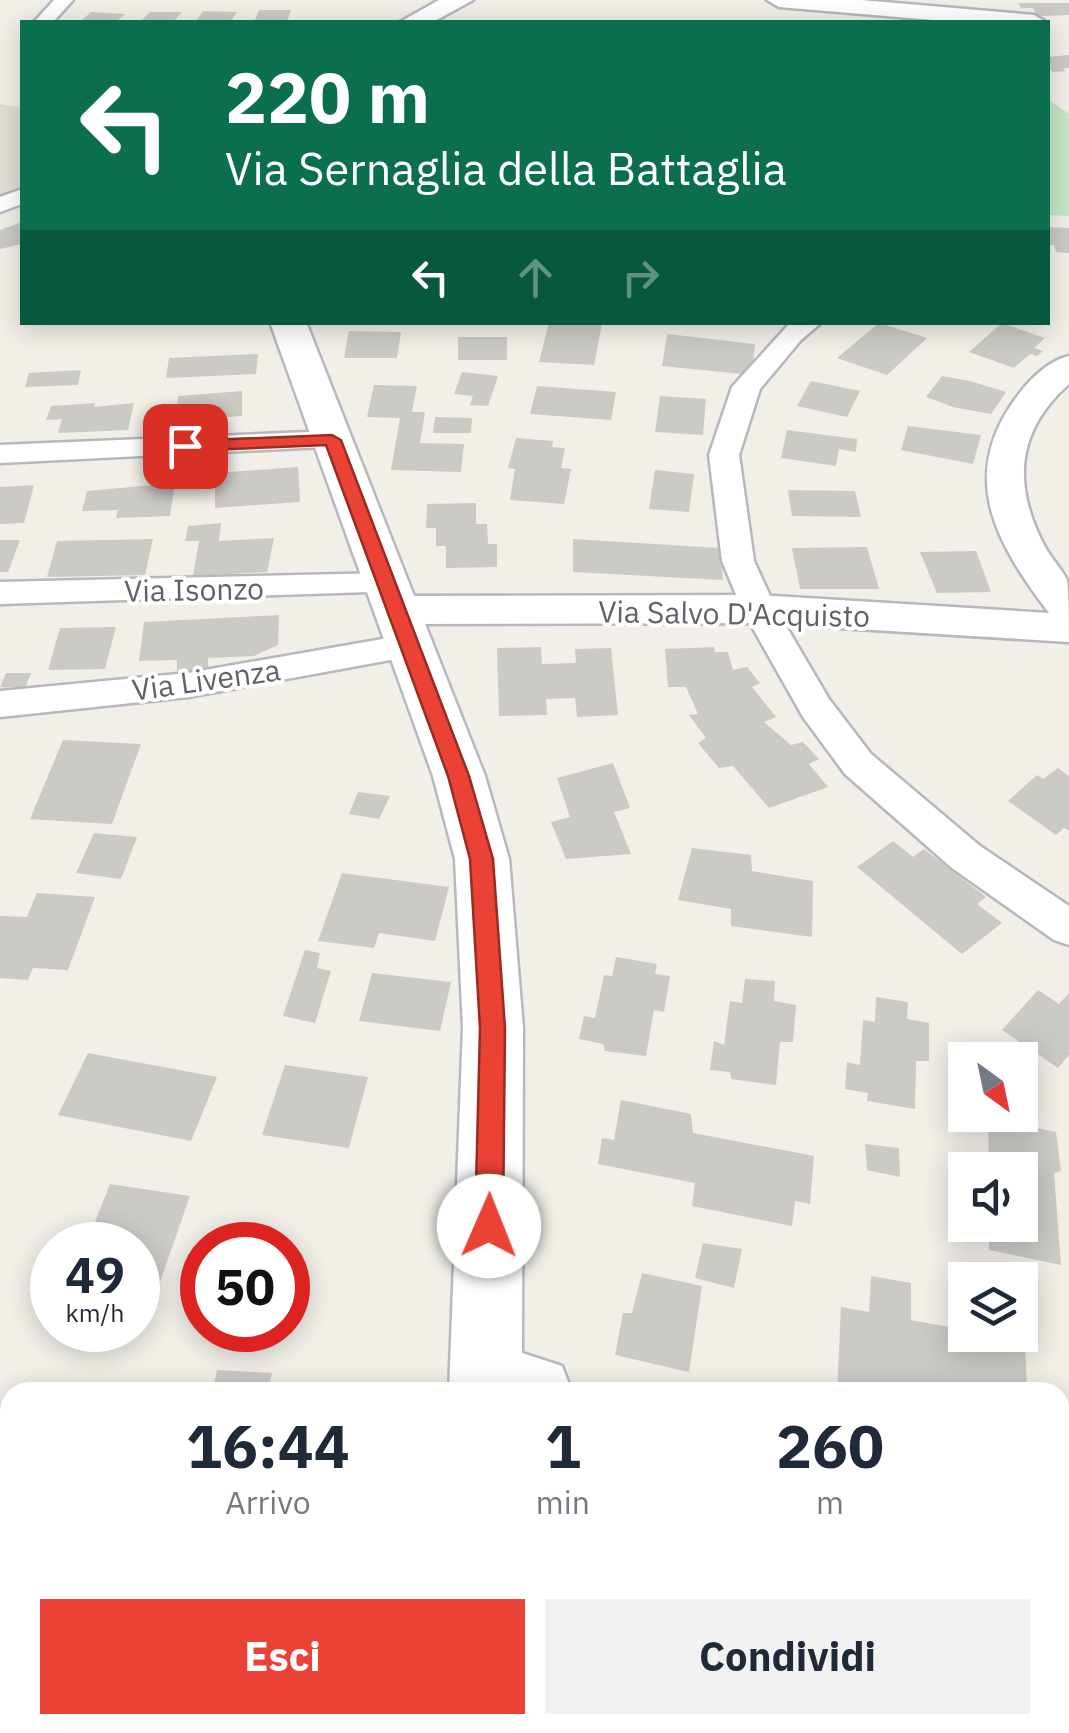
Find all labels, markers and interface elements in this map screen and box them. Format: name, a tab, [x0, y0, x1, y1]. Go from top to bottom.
text: 220 m	[225, 51, 430, 142]
icon: left	[60, 60, 190, 190]
text: Via Sernaglia della Battaglia	[225, 139, 787, 197]
icon: left	[403, 250, 458, 305]
icon: ahead	[508, 250, 563, 305]
icon: right	[613, 250, 668, 305]
pin	[143, 404, 228, 489]
icon: arrive	[158, 419, 213, 474]
street label: Via Isonzo	[124, 568, 264, 610]
street label: Via Salvo D'Acquisto	[598, 591, 870, 635]
street label: Via Livenza	[129, 649, 283, 709]
north arrow	[948, 1042, 1038, 1132]
map controls	[948, 1042, 1038, 1352]
button: sound	[948, 1152, 1038, 1242]
position arrow	[437, 1174, 541, 1278]
speed limit sign: 50	[180, 1222, 310, 1352]
text: 49	[65, 1242, 125, 1307]
button: layers	[948, 1262, 1038, 1352]
text: km/h	[66, 1296, 124, 1329]
text: 16:44	[186, 1406, 350, 1485]
text: 1	[545, 1406, 581, 1485]
text: 260	[776, 1406, 884, 1485]
text: Arrivo	[225, 1481, 311, 1523]
text: min	[536, 1481, 590, 1523]
text: m	[816, 1481, 844, 1523]
button: Esci	[40, 1599, 525, 1714]
button: Condividi	[545, 1599, 1030, 1714]

